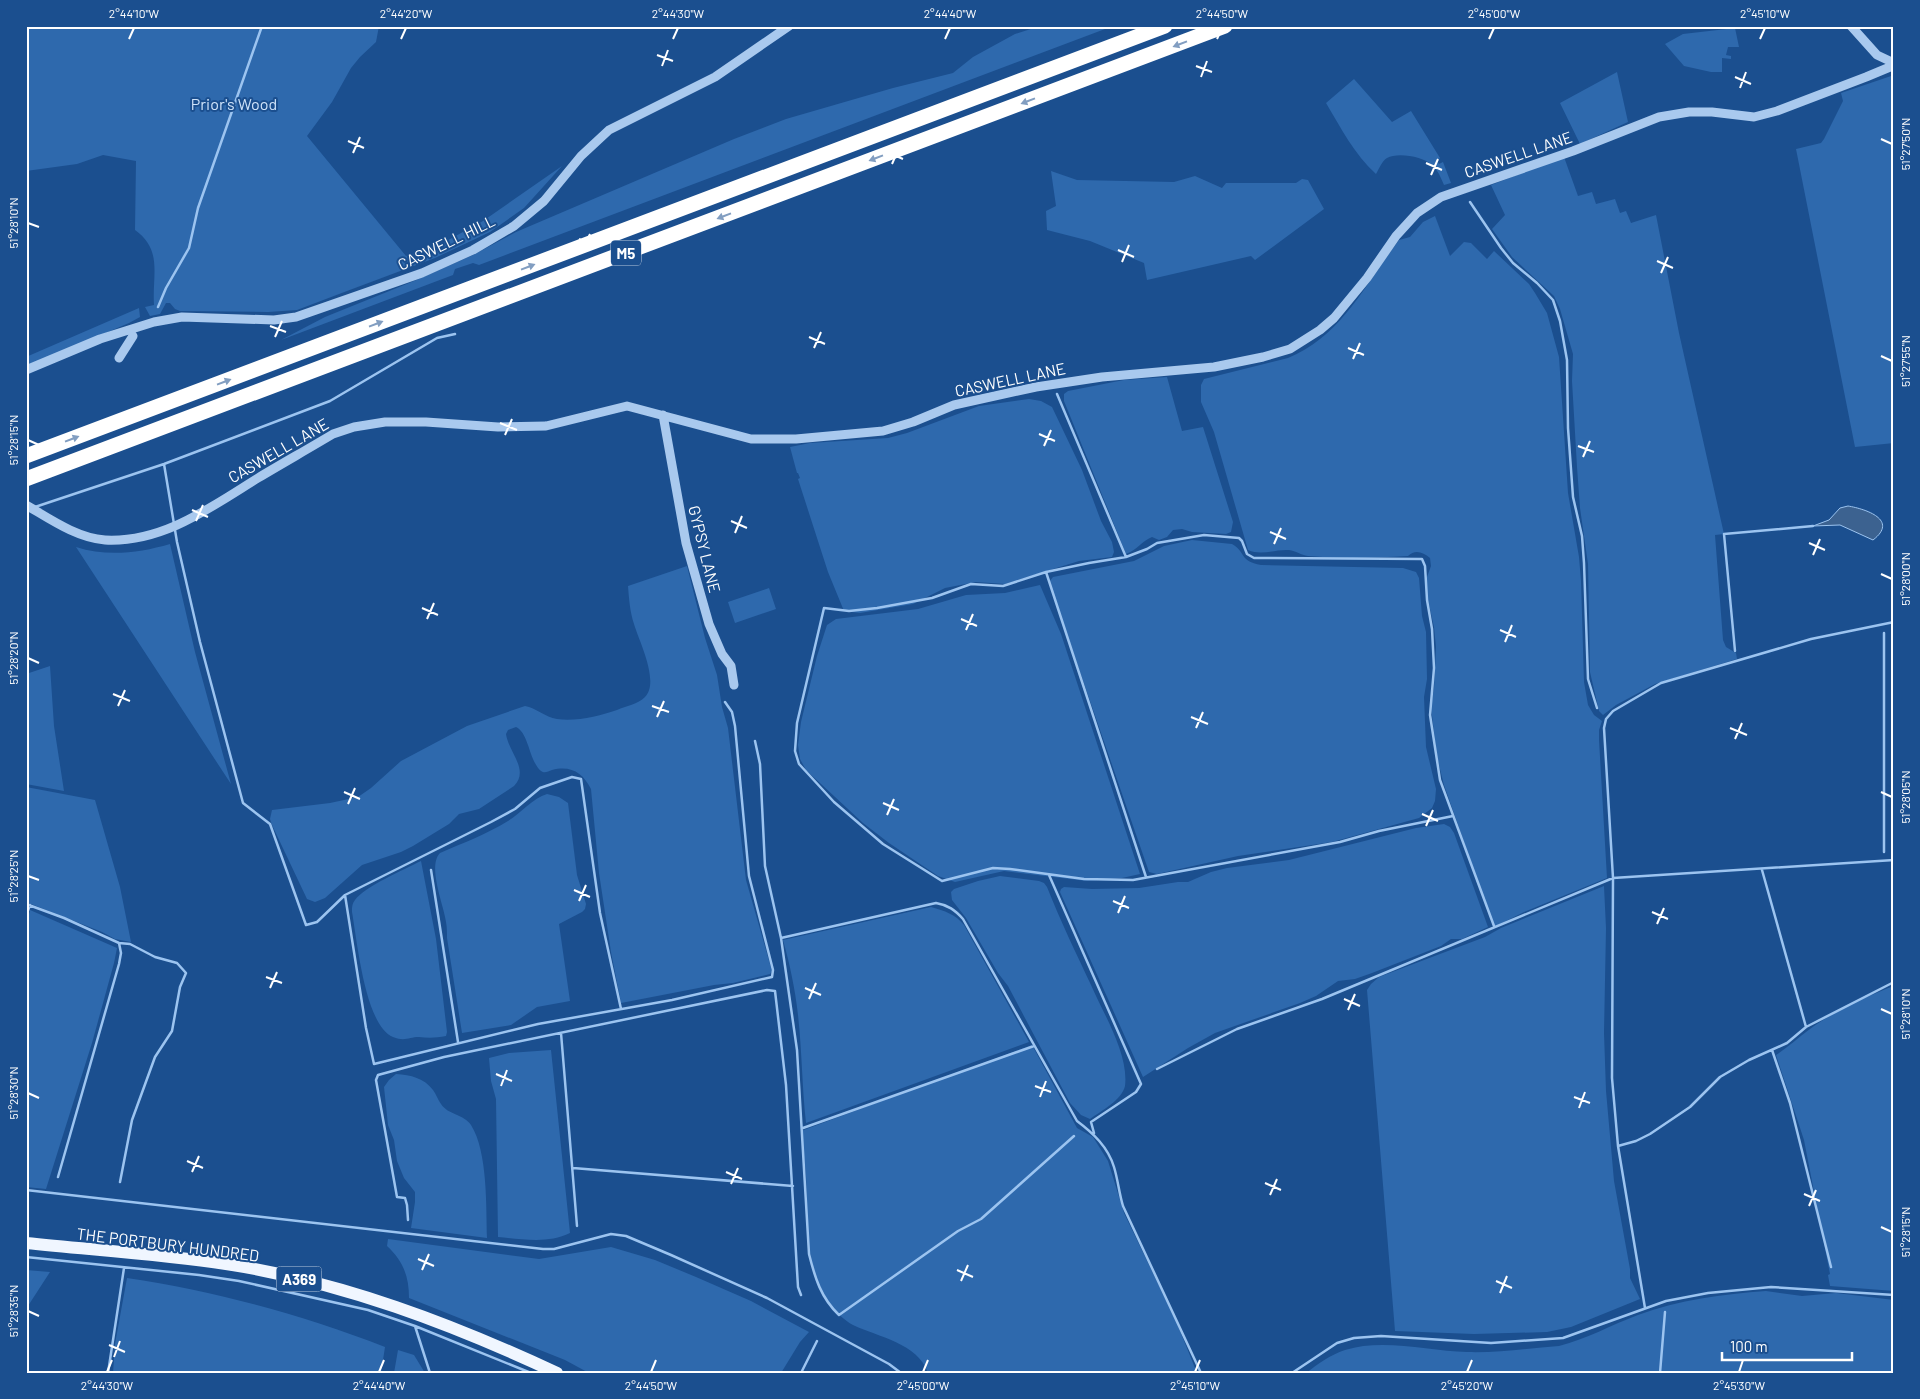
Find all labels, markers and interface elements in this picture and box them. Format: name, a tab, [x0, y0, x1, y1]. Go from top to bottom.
text: 2°44'10"W	[109, 6, 160, 20]
text: 2°44'20"W	[380, 6, 433, 20]
text: 2°44'30"W	[652, 6, 705, 20]
text: 2°44'40"W	[924, 6, 977, 20]
text: 2°44'50"W	[1196, 6, 1249, 20]
text: 2°45'00"W	[1468, 6, 1521, 20]
text: 2°45'10"W	[1740, 6, 1790, 20]
one-way arrow	[1173, 40, 1187, 48]
park label: Prior's Wood	[191, 94, 277, 113]
one-way arrow	[1020, 97, 1035, 105]
text: 51°27'50"N	[1898, 118, 1912, 170]
street label: CASWELL LANE	[1462, 127, 1574, 181]
one-way arrow	[868, 155, 883, 162]
text: 51°28'10"N	[6, 197, 20, 249]
street label: CASWELL HILL	[394, 210, 498, 274]
one-way arrow	[716, 213, 731, 220]
road number: M5	[611, 240, 641, 266]
one-way arrow	[521, 263, 536, 271]
one-way arrow	[369, 320, 383, 328]
text: 51°27'55"N	[1898, 335, 1912, 387]
street label: CASWELL LANE	[953, 358, 1067, 400]
one-way arrow	[217, 378, 232, 386]
street label: CASWELL LANE	[224, 414, 332, 486]
text: 51°28'15"N	[6, 415, 20, 465]
one-way arrow	[65, 435, 80, 443]
street label: GYPSY LANE	[685, 503, 725, 595]
text: 51°28'00"N	[1898, 552, 1912, 606]
text: 51°28'20"N	[6, 631, 20, 685]
text: 51°28'05"N	[1898, 770, 1912, 824]
text: 51°28'25"N	[6, 850, 20, 902]
text: 51°28'10"N	[1898, 988, 1912, 1040]
text: 51°28'30"N	[6, 1066, 20, 1120]
text: 51°28'15"N	[1898, 1207, 1912, 1257]
street label: THE PORTBURY HUNDRED	[76, 1223, 260, 1265]
road number: A369	[276, 1266, 322, 1292]
text: 51°28'35"N	[6, 1285, 20, 1337]
scale bar	[1722, 1329, 1852, 1361]
text: 100 m	[1730, 1337, 1768, 1355]
text: 2°44'30"W	[81, 1378, 134, 1392]
text: 2°44'40"W	[353, 1378, 406, 1392]
text: 2°44'50"W	[625, 1378, 678, 1392]
text: 2°45'00"W	[897, 1378, 950, 1392]
text: 2°45'10"W	[1170, 1378, 1220, 1392]
text: 2°45'20"W	[1441, 1378, 1494, 1392]
text: 2°45'30"W	[1713, 1378, 1765, 1392]

